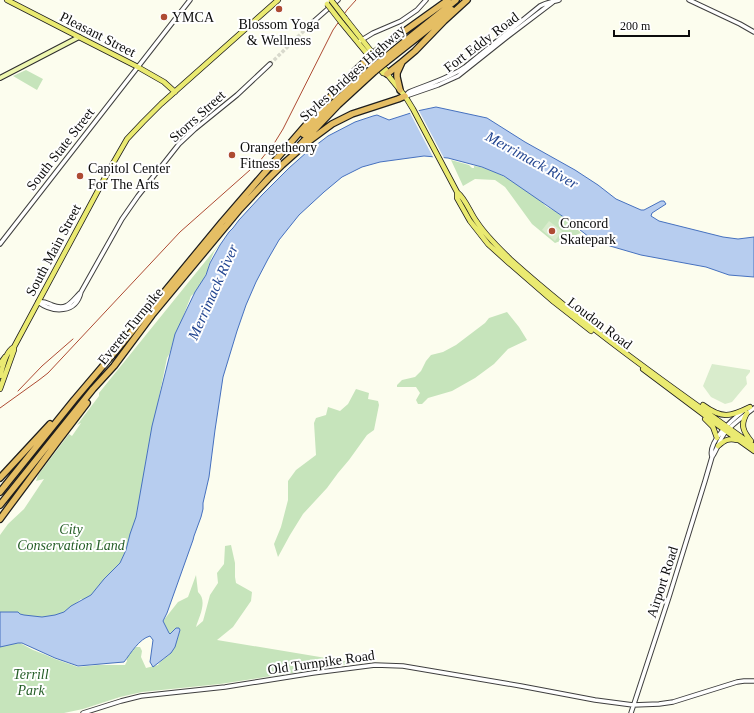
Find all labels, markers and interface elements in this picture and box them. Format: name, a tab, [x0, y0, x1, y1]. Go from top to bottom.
marker: Blossom Yoga & Wellness	[274, 4, 284, 14]
street label: Pleasant Street	[57, 9, 138, 60]
street label: Fort Eddy Road	[441, 9, 522, 75]
place label: YMCA	[172, 10, 215, 25]
marker: YMCA	[159, 12, 169, 22]
scale bar	[614, 12, 689, 38]
place label: Blossom Yoga & Wellness	[239, 17, 320, 48]
text: 200 m	[620, 19, 651, 33]
street label: Styles Bridges Highway	[297, 22, 408, 124]
street label: Storrs Street	[166, 87, 228, 145]
street label: South State Street	[24, 105, 97, 193]
water label: Merrimack River	[482, 128, 581, 192]
place label: Orangetheory Fitness	[240, 140, 317, 171]
marker: Orangetheory Fitness	[227, 150, 237, 160]
place label: Capitol Center For The Arts	[88, 161, 170, 192]
marker: Capitol Center For The Arts	[75, 171, 85, 181]
street label: South Main Street	[23, 202, 84, 299]
place label: Concord Skatepark	[560, 216, 616, 247]
marker: Concord Skatepark	[547, 226, 557, 236]
water label: Merrimack River	[184, 242, 241, 343]
street label: Everett Turnpike	[95, 285, 166, 368]
street label: Loudon Road	[565, 294, 635, 352]
park label: City Conservation Land	[17, 522, 126, 553]
street label: Airport Road	[644, 545, 681, 620]
street label: Old Turnpike Road	[266, 648, 376, 677]
park label: Terrill Park	[13, 667, 49, 698]

